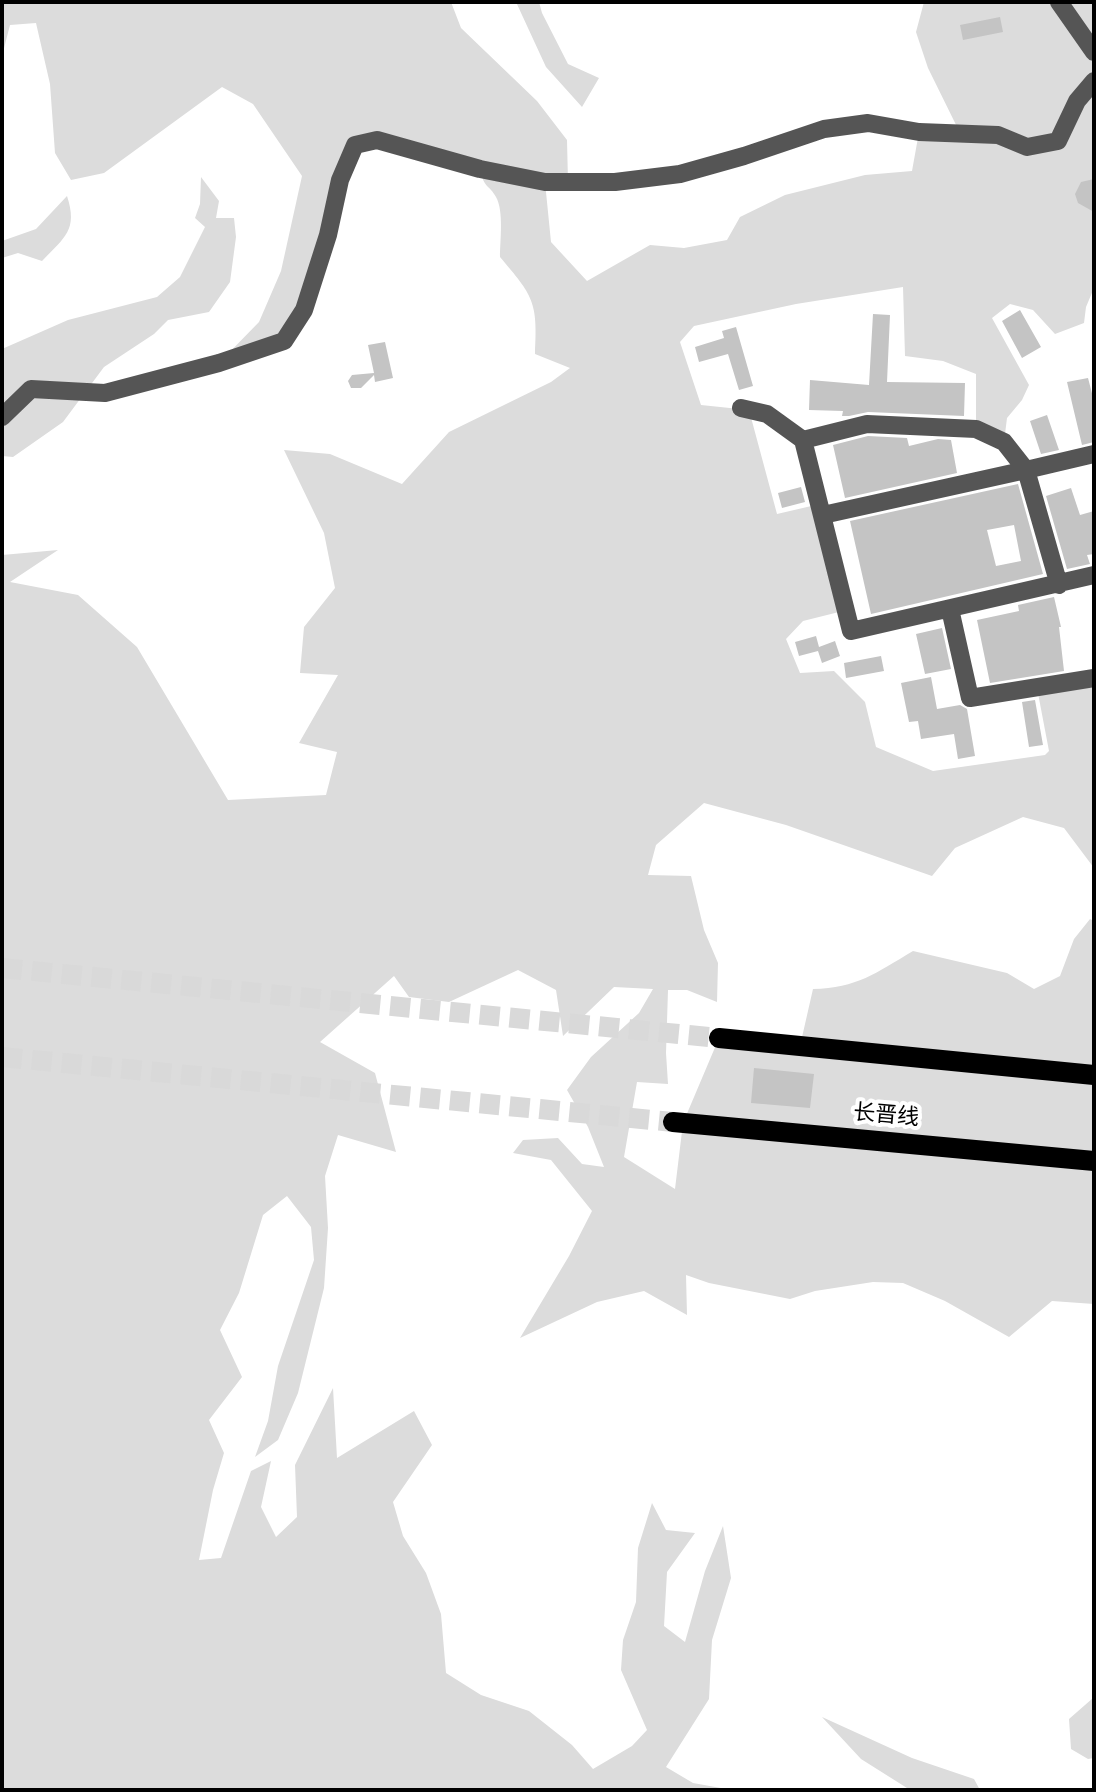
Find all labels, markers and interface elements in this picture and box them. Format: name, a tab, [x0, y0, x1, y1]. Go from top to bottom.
street label: 长晋线	[852, 1101, 920, 1133]

